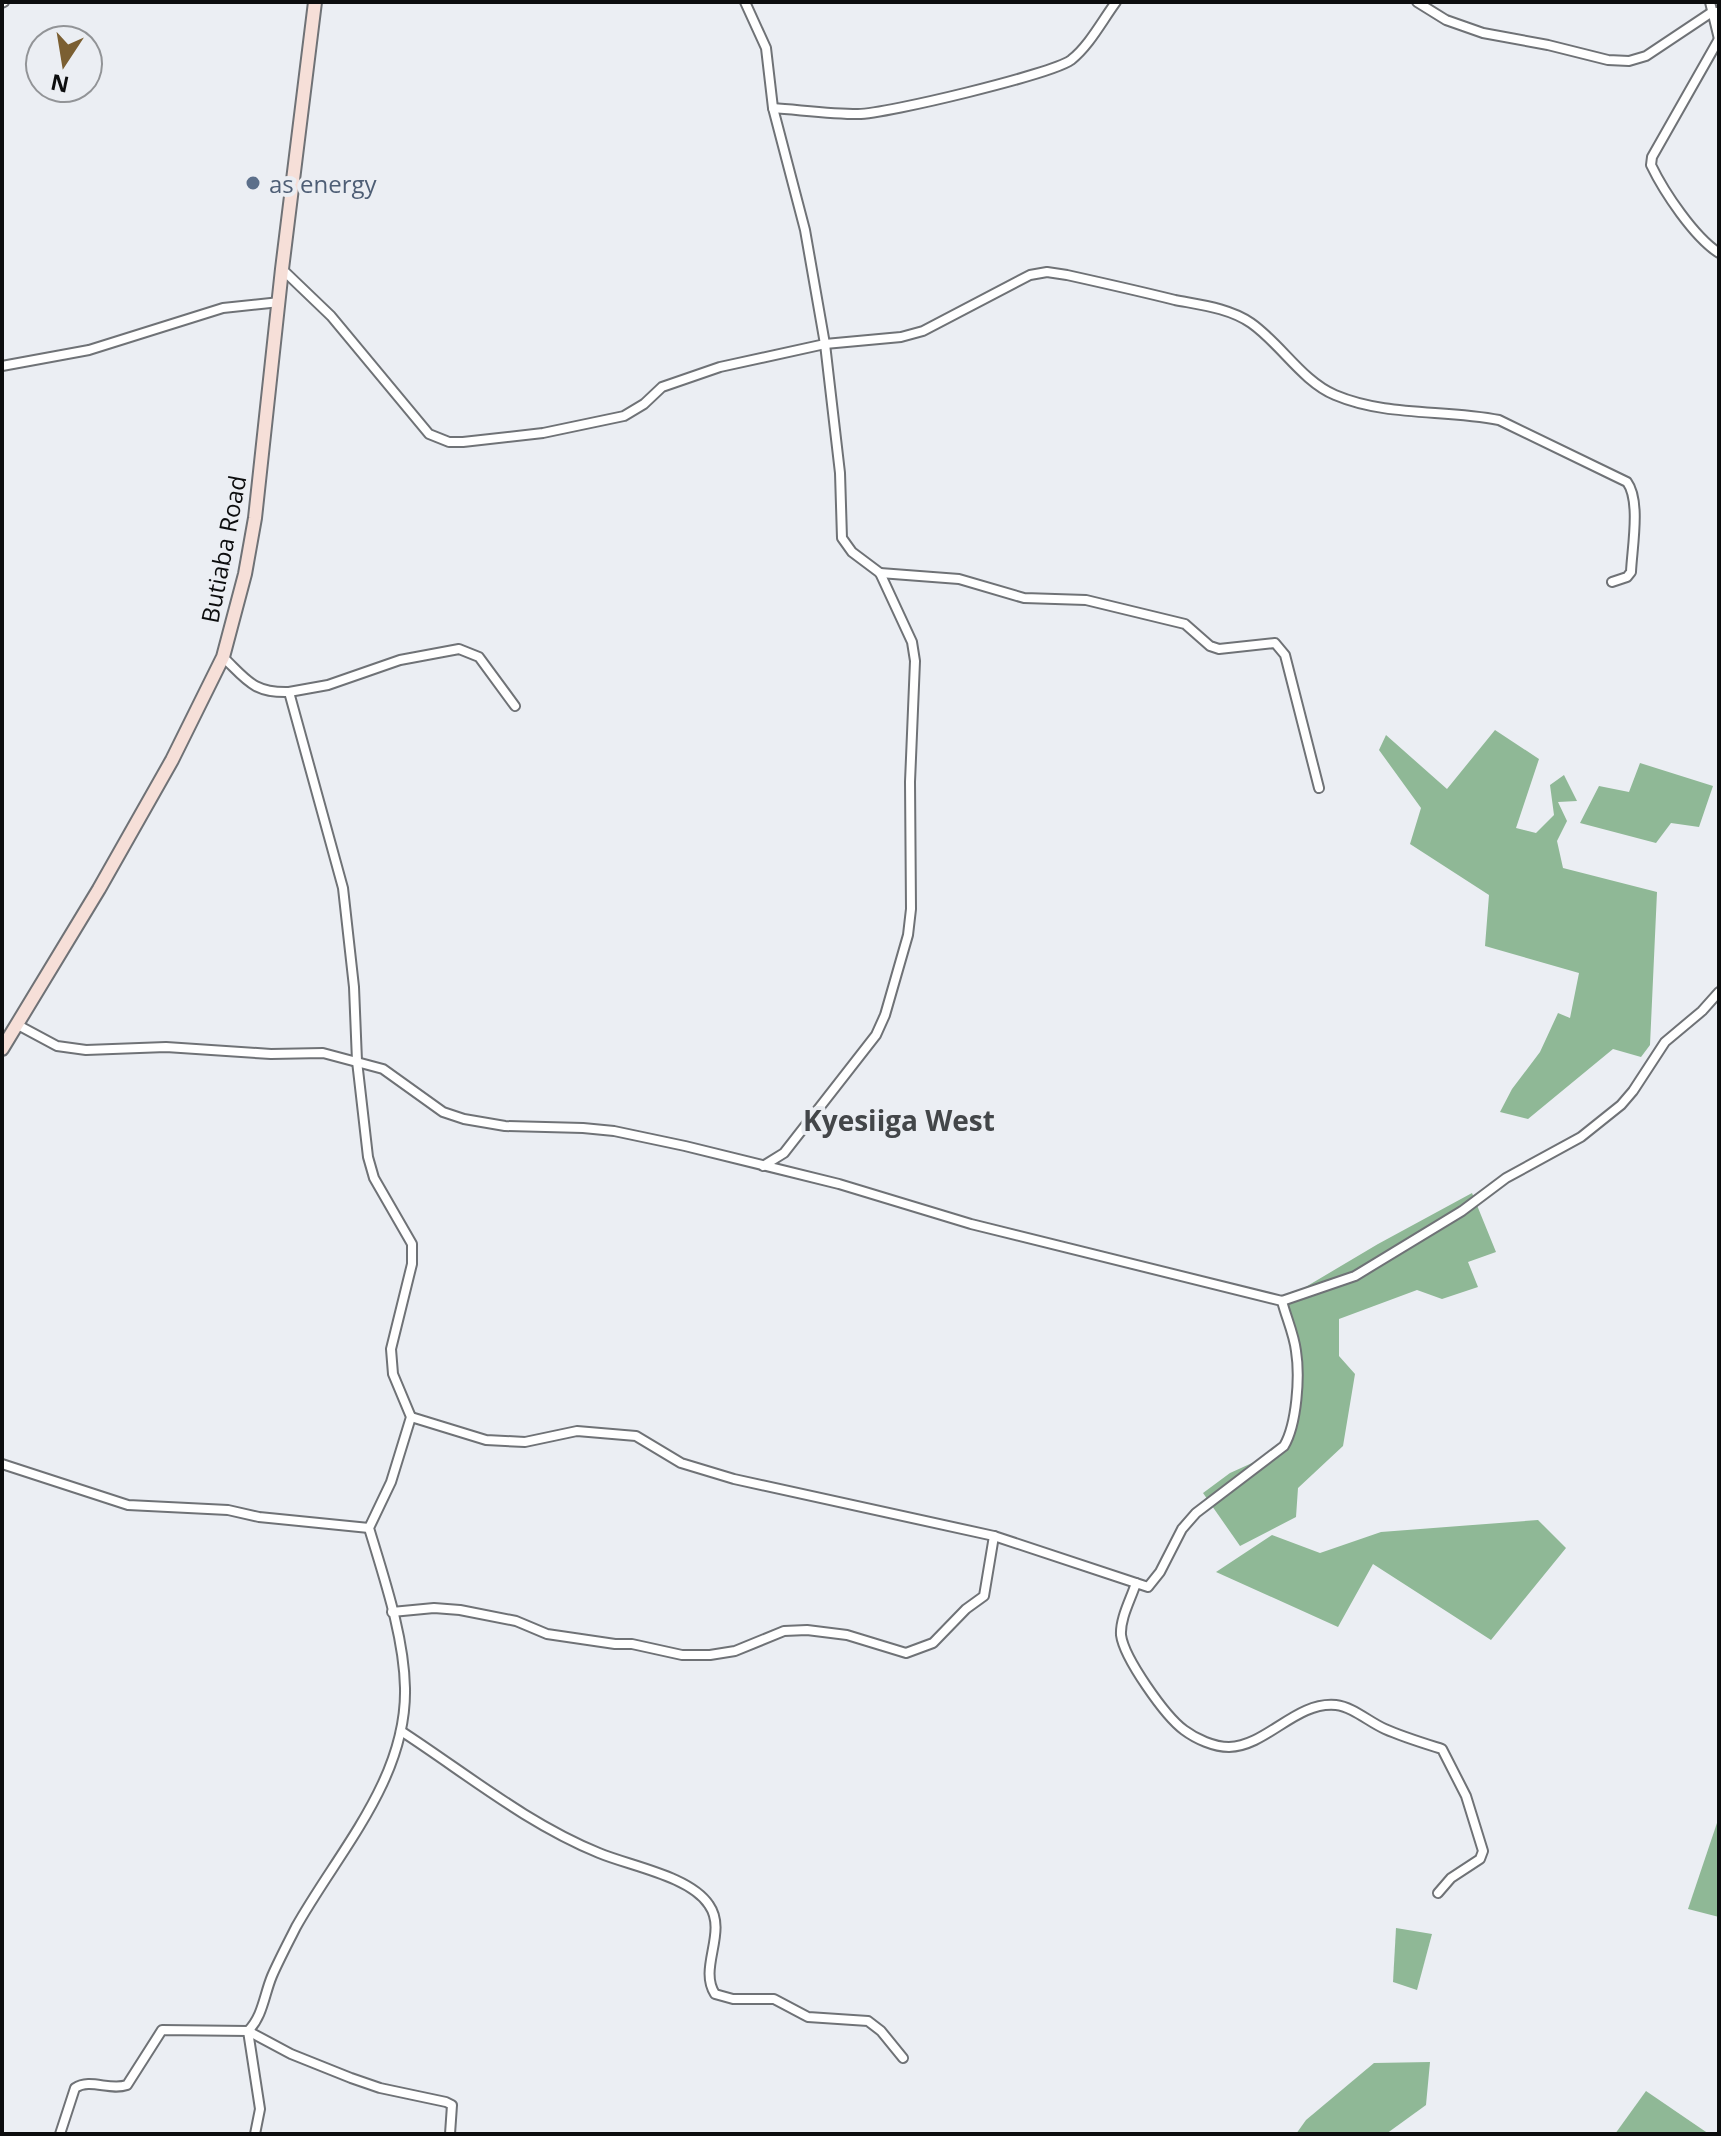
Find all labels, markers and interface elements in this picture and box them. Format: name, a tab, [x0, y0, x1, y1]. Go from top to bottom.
north arrow	[24, 24, 104, 104]
text: N	[48, 68, 72, 101]
place label: as energy	[269, 167, 378, 200]
marker: as energy	[244, 174, 262, 192]
street label: Butiaba Road	[193, 472, 253, 626]
district label: Kyesiiga West	[803, 1101, 995, 1139]

